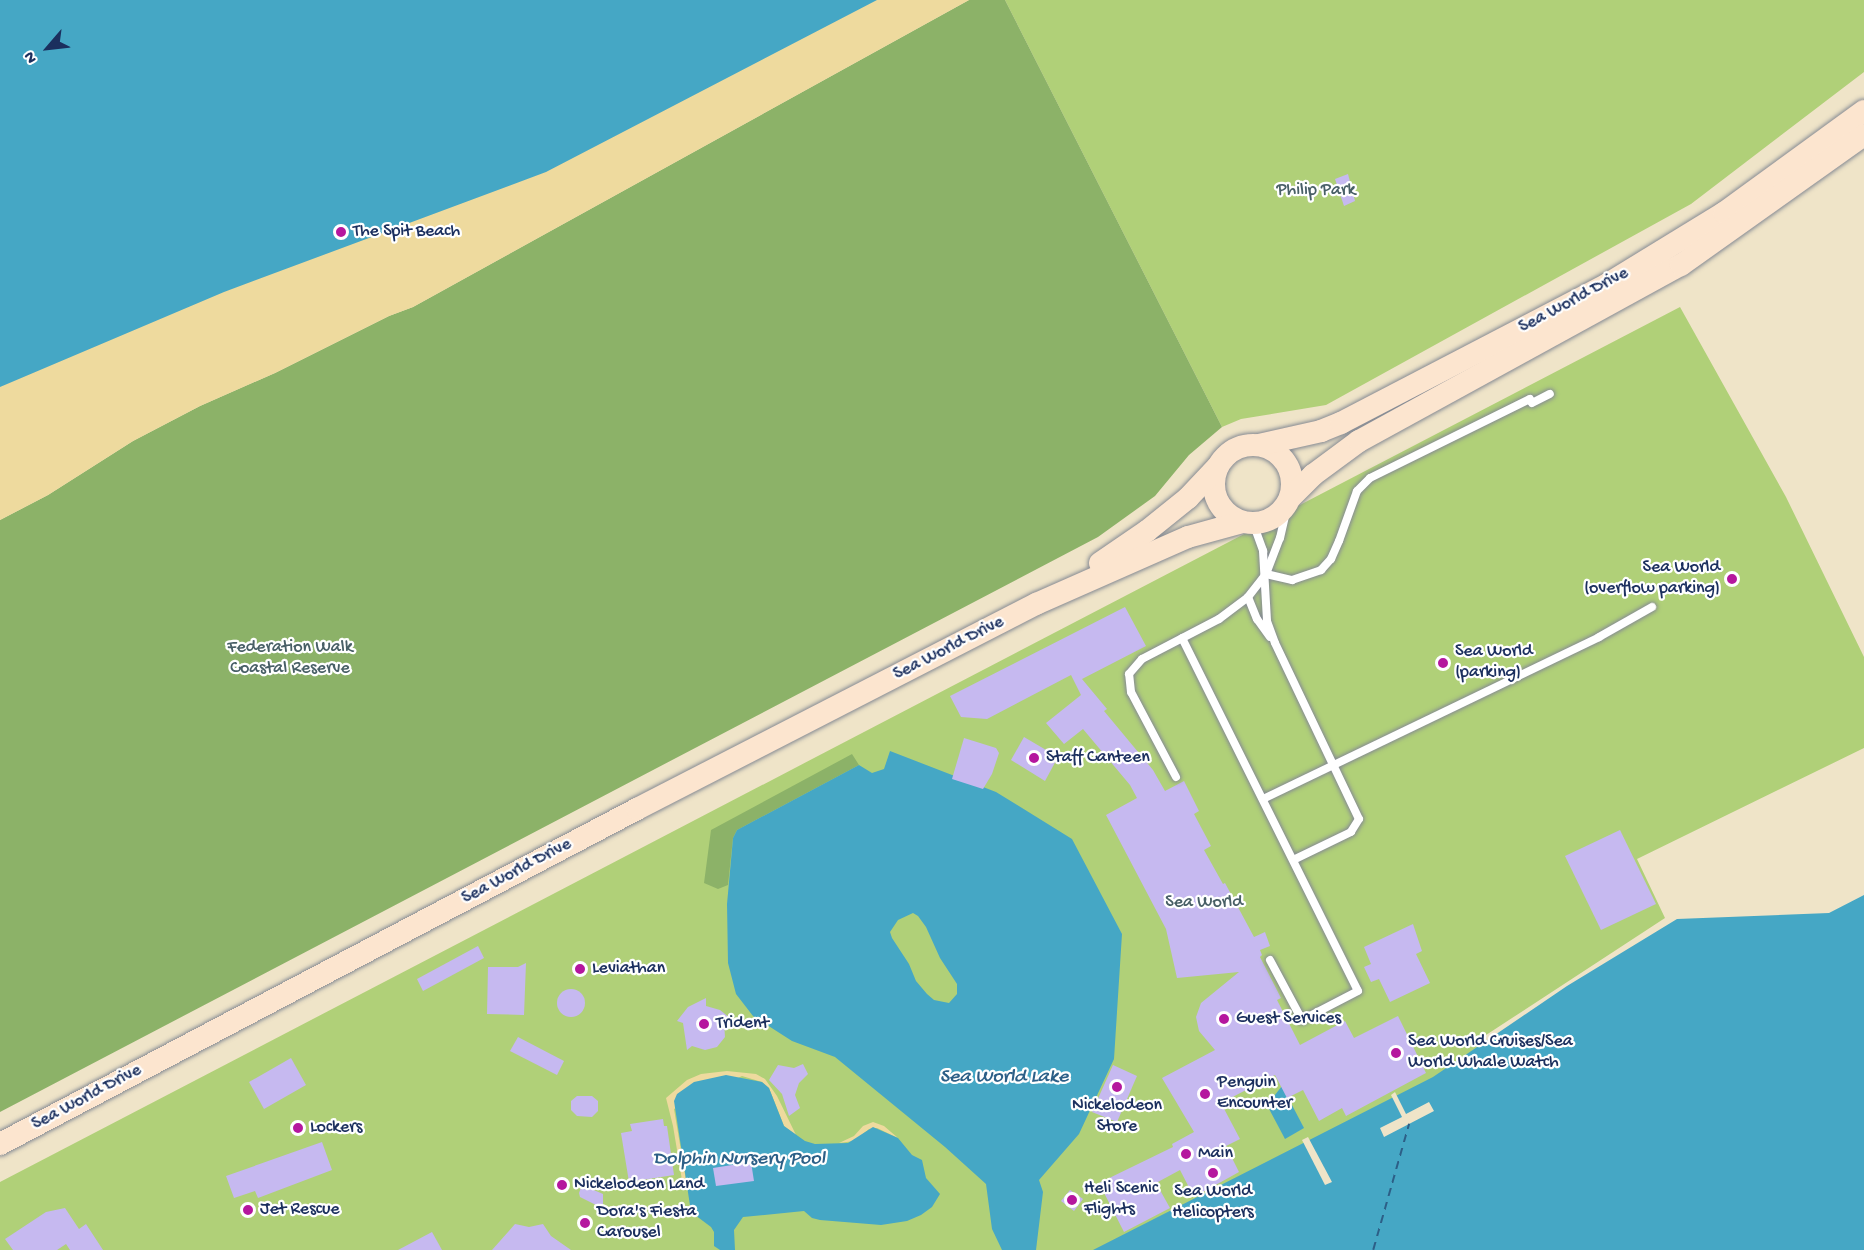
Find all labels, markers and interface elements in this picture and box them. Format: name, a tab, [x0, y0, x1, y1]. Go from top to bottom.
north arrow	[18, 18, 78, 78]
text: N	[21, 48, 43, 66]
park label: Philip Park	[1277, 180, 1355, 202]
place label: The Spit Beach	[353, 221, 460, 243]
marker: The Spit Beach	[334, 225, 348, 239]
street label: Sea World Drive	[1516, 263, 1632, 339]
place label: Sea World (overflow parking)	[1584, 558, 1720, 600]
marker: Sea World (overflow parking)	[1725, 572, 1739, 586]
street label: Sea World Drive	[890, 612, 1008, 686]
park label: Federation Walk Coastal Reserve	[227, 638, 353, 680]
place label: Sea World (parking)	[1455, 642, 1532, 684]
marker: Sea World (parking)	[1436, 656, 1450, 670]
place label: Staff Canteen	[1046, 747, 1150, 769]
marker: Staff Canteen	[1027, 751, 1041, 765]
street label: Sea World Drive	[459, 834, 575, 910]
park label: Sea World	[1165, 892, 1243, 914]
place label: Leviathan	[592, 958, 665, 980]
marker: Leviathan	[573, 962, 587, 976]
place label: Guest Services	[1236, 1008, 1341, 1030]
marker: Guest Services	[1217, 1012, 1231, 1026]
place label: Trident	[716, 1013, 769, 1035]
marker: Trident	[697, 1017, 711, 1031]
place label: Sea World Cruises/Sea World Whale Watch	[1408, 1032, 1573, 1074]
marker: Sea World Cruises/Sea World Whale Watch	[1389, 1046, 1403, 1060]
street label: Sea World Drive	[29, 1060, 145, 1136]
water label: Sea World Lake	[940, 1065, 1068, 1089]
place label: Penguin Encounter	[1217, 1073, 1292, 1116]
marker: Nickelodeon Store	[1110, 1080, 1124, 1094]
marker: Penguin Encounter	[1198, 1087, 1212, 1101]
place label: Nickelodeon Store	[1072, 1096, 1162, 1138]
place label: Lockers	[310, 1117, 362, 1139]
marker: Lockers	[291, 1121, 305, 1135]
place label: Main	[1198, 1143, 1233, 1165]
water label: Dolphin Nursery Pool	[653, 1147, 825, 1171]
marker: Main	[1179, 1147, 1193, 1161]
marker: Sea World Helicopters	[1206, 1166, 1220, 1180]
place label: Nickelodeon Land	[574, 1174, 704, 1196]
marker: Nickelodeon Land	[555, 1178, 569, 1192]
place label: Heli Scenic Flights	[1084, 1179, 1158, 1222]
place label: Sea World Helicopters	[1172, 1182, 1254, 1224]
marker: Heli Scenic Flights	[1065, 1193, 1079, 1207]
place label: Jet Rescue	[260, 1199, 340, 1221]
place label: Dora's Fiesta Carousel	[597, 1202, 696, 1244]
marker: Jet Rescue	[241, 1203, 255, 1217]
marker: Dora's Fiesta Carousel	[578, 1216, 592, 1230]

